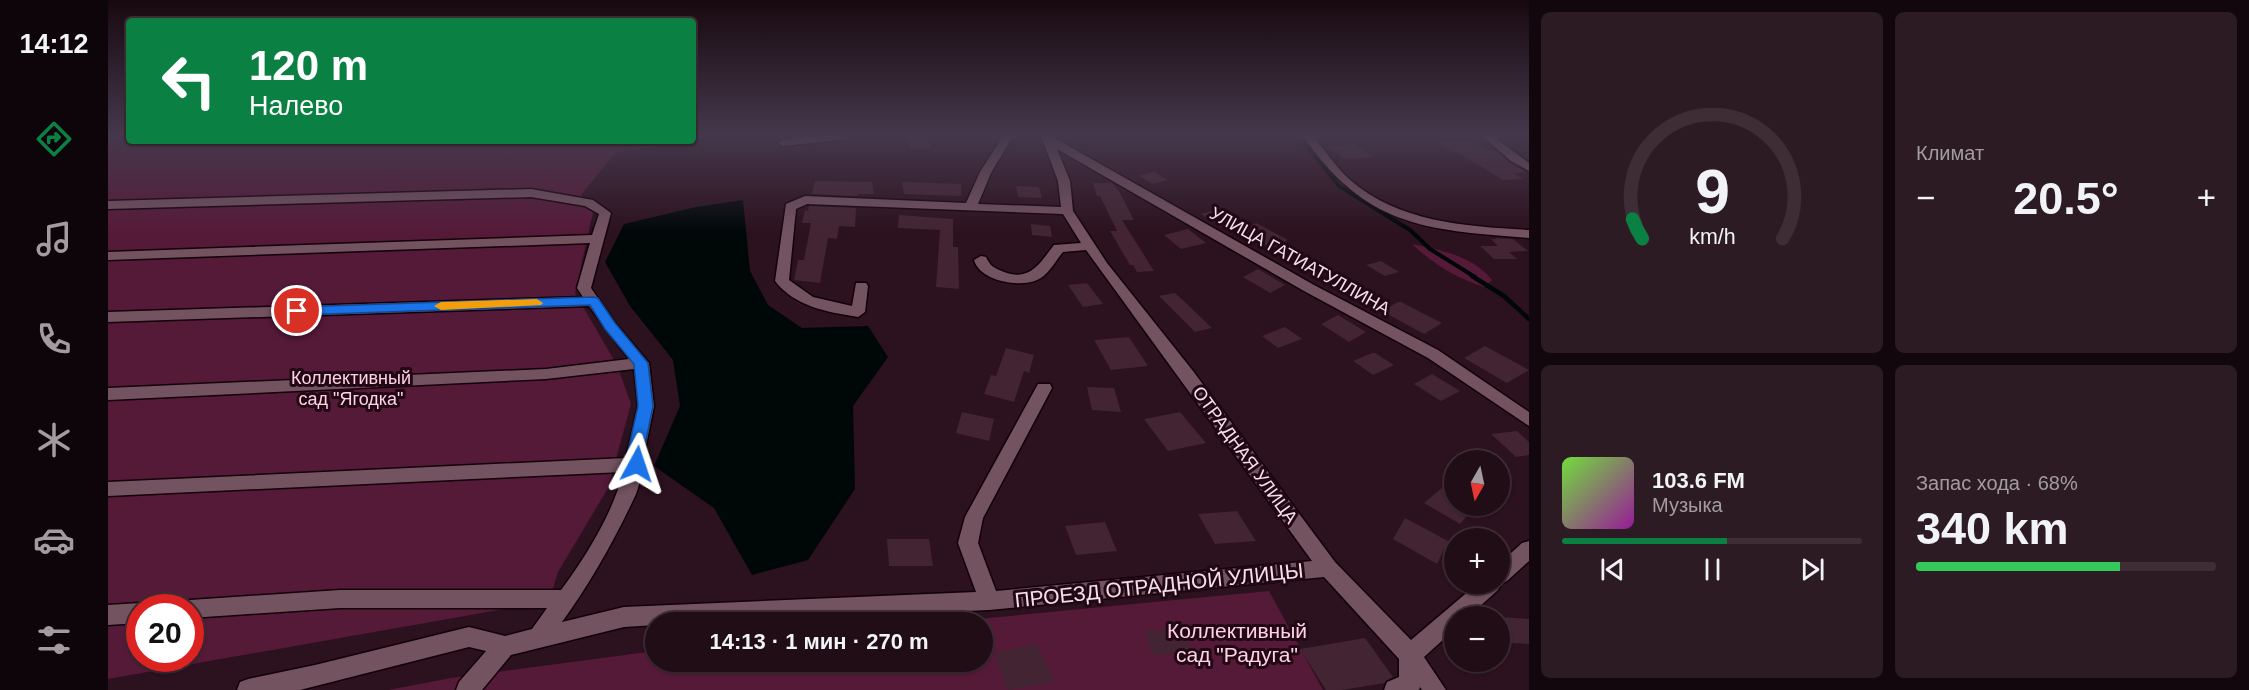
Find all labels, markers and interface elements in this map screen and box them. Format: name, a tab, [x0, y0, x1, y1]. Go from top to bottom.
text: 14:12	[19, 29, 89, 59]
icon: left	[150, 42, 228, 120]
text: 120 m	[249, 42, 368, 89]
text: Налево	[249, 91, 343, 121]
icon: directions	[33, 118, 75, 160]
text: Климат	[1916, 142, 1984, 164]
text: 9	[1695, 157, 1729, 226]
text: 20.5°	[2013, 173, 2119, 224]
text: −	[1916, 179, 1935, 216]
text: +	[2197, 179, 2216, 216]
street label: УЛИЦА ГАТИАТУЛЛИНА	[1206, 203, 1394, 319]
icon: music	[33, 218, 75, 260]
text: km/h	[1689, 226, 1735, 250]
pin	[271, 285, 322, 336]
icon: arrive	[280, 294, 313, 327]
icon: phone	[33, 318, 75, 360]
park label: Коллективный сад "Ягодка"	[291, 368, 411, 409]
street label: ОТРАДНАЯ УЛИЦА	[1189, 383, 1301, 527]
icon: climate	[33, 419, 75, 461]
position arrow	[605, 432, 669, 496]
north arrow	[1444, 450, 1510, 516]
map controls	[1444, 450, 1510, 672]
text: 103.6 FM	[1652, 468, 1745, 493]
text: Запас хода · 68%	[1916, 472, 2078, 494]
text: Музыка	[1652, 494, 1723, 516]
text: 340 km	[1916, 503, 2069, 554]
icon: car	[33, 519, 75, 561]
button: +	[1444, 528, 1510, 594]
icon: previous	[1596, 553, 1629, 586]
icon: pause	[1696, 553, 1729, 586]
icon: next	[1796, 553, 1829, 586]
street label: ПРОЕЗД ОТРАДНОЙ УЛИЦЫ	[1014, 558, 1304, 612]
speed limit sign: 20	[126, 594, 204, 672]
button: −	[1444, 606, 1510, 672]
icon: filters	[33, 619, 75, 661]
park label: Коллективный сад "Радуга"	[1167, 619, 1307, 666]
text: 14:13 · 1 мин · 270 m	[709, 629, 929, 654]

